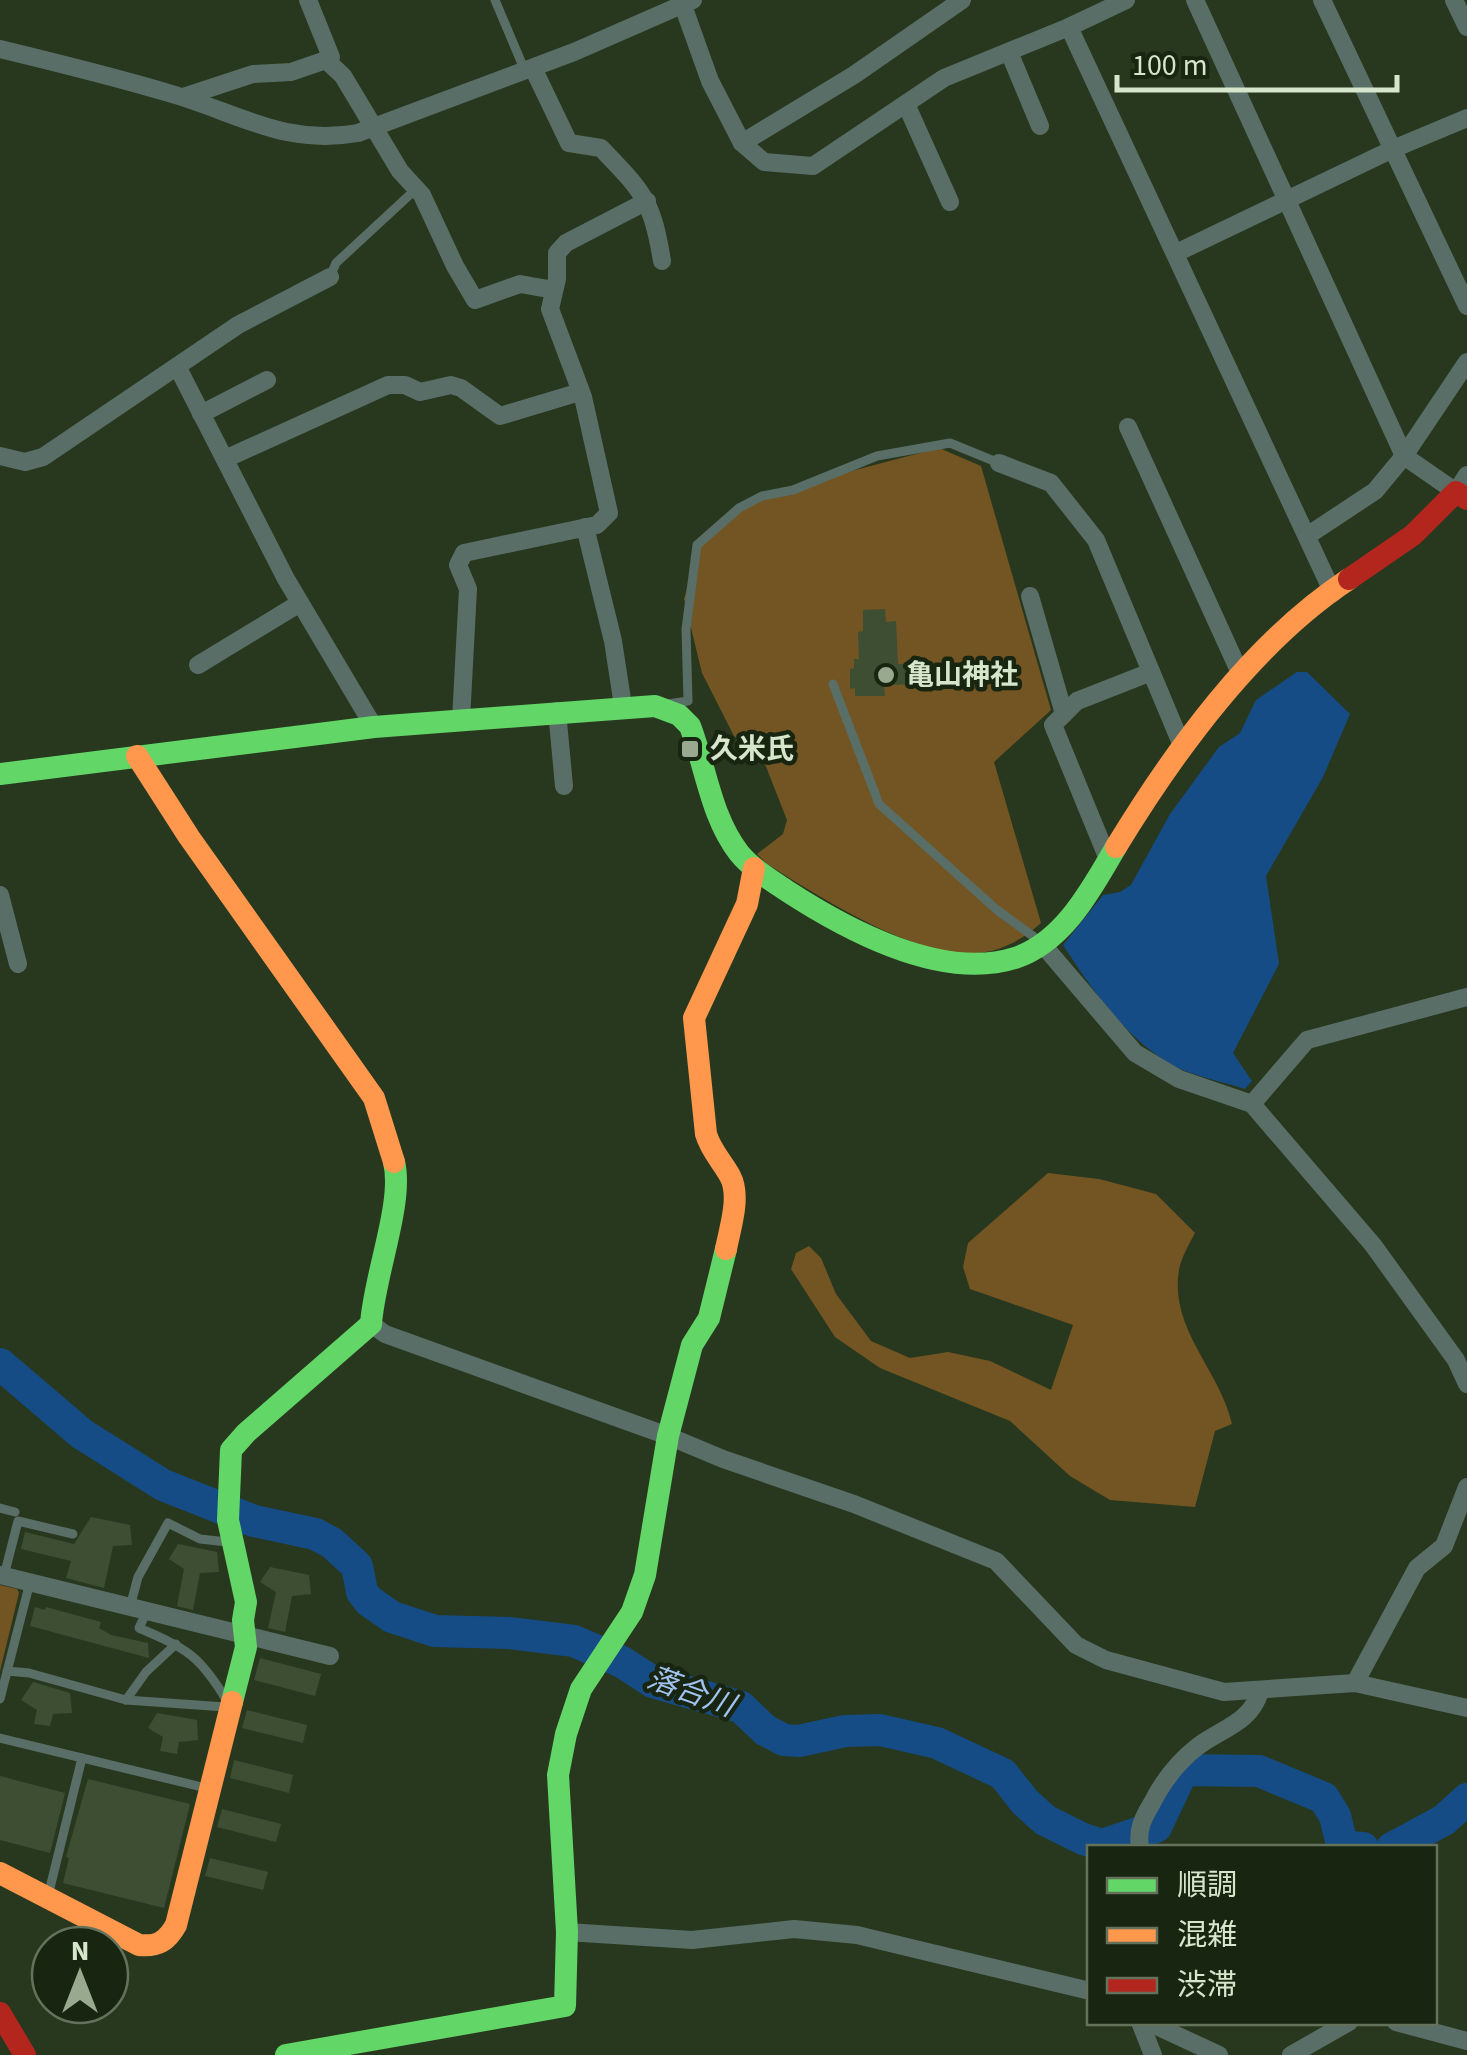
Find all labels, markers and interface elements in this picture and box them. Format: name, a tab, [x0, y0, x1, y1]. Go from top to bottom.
scale bar	[1117, 30, 1397, 92]
text: 100 m	[1132, 44, 1208, 87]
place label: 亀山神社	[906, 655, 1018, 695]
marker: 亀山神社	[875, 664, 897, 686]
place label: 久米氏	[710, 729, 794, 769]
marker: 久米氏	[679, 738, 701, 760]
water label: 落合川	[641, 1656, 743, 1729]
legend	[1087, 1845, 1437, 2025]
text: 順調	[1177, 1864, 1237, 1907]
text: 混雑	[1177, 1914, 1237, 1957]
north arrow	[30, 1925, 130, 2025]
text: N	[71, 1931, 89, 1971]
text: 渋滞	[1177, 1964, 1237, 2007]

